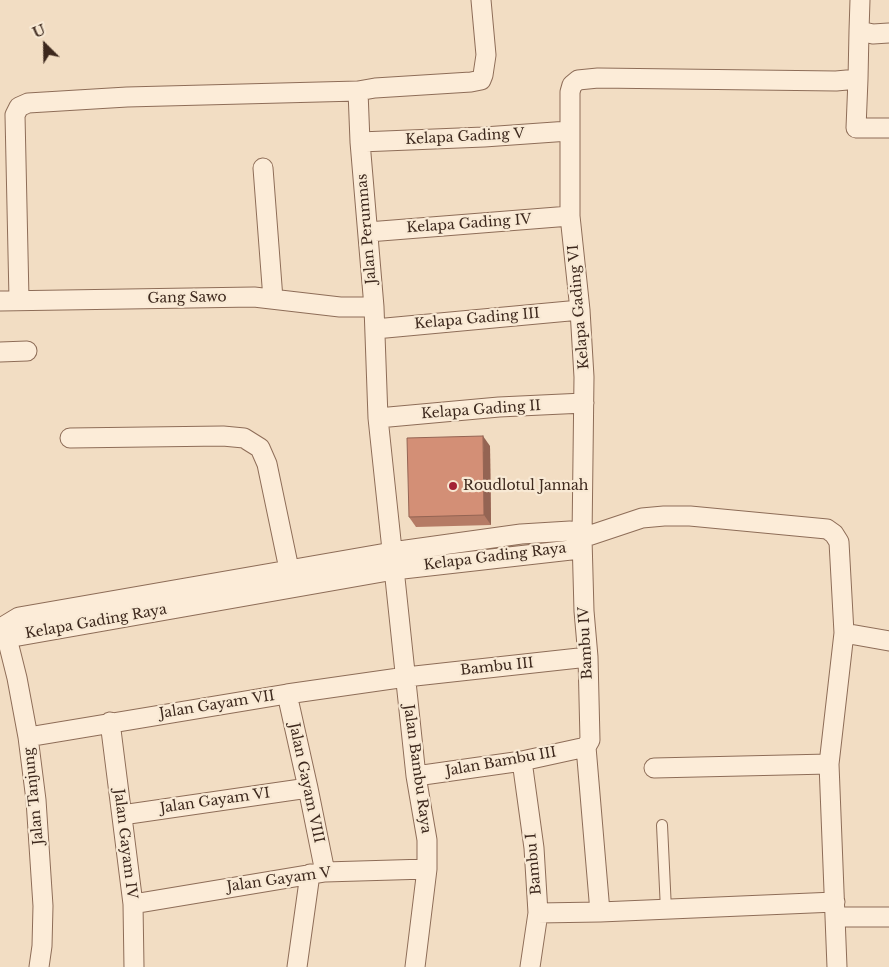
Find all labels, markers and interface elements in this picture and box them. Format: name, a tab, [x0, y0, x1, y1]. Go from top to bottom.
north arrow	[20, 20, 70, 70]
text: U	[30, 21, 48, 42]
street label: Kelapa Gading V	[405, 125, 525, 149]
street label: Jalan Perumnas	[354, 173, 380, 285]
street label: Kelapa Gading IV	[406, 211, 532, 237]
street label: Kelapa Gading VI	[565, 244, 593, 370]
street label: Gang Sawo	[147, 289, 227, 307]
street label: Kelapa Gading III	[414, 305, 540, 333]
street label: Kelapa Gading II	[421, 397, 541, 423]
place label: Roudlotul Jannah	[463, 478, 588, 494]
marker: Roudlotul Jannah	[447, 480, 459, 492]
street label: Kelapa Gading Raya	[423, 540, 567, 574]
street label: Kelapa Gading Raya	[24, 601, 168, 643]
street label: Bambu IV	[576, 606, 596, 680]
street label: Bambu III	[460, 655, 534, 679]
street label: Jalan Gayam VII	[158, 688, 276, 722]
street label: Jalan Bambu Raya	[400, 704, 434, 834]
street label: Jalan Gayam VIII	[285, 721, 327, 845]
street label: Jalan Bambu III	[444, 744, 558, 780]
street label: Jalan Tanjung	[21, 747, 47, 845]
street label: Jalan Gayam VI	[159, 785, 271, 817]
street label: Jalan Gayam IV	[110, 788, 140, 900]
street label: Bambu I	[523, 832, 545, 896]
street label: Jalan Gayam V	[226, 864, 332, 896]

